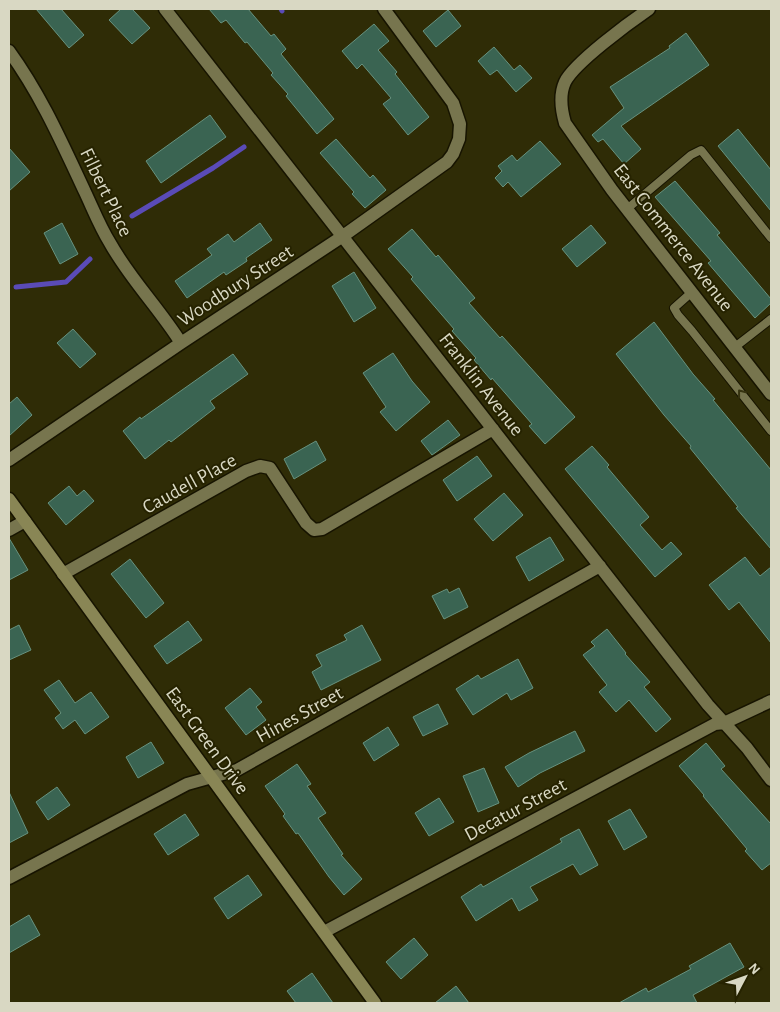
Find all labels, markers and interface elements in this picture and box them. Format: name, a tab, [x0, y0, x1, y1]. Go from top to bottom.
street label: Filbert Place	[76, 145, 136, 240]
street label: East Commerce Avenue	[610, 160, 737, 315]
street label: Woodbury Street	[174, 241, 297, 330]
street label: Franklin Avenue	[435, 329, 527, 440]
one-way arrow	[738, 389, 747, 399]
street label: Caudell Place	[139, 450, 240, 518]
street label: East Green Drive	[162, 683, 253, 798]
street label: Hines Street	[253, 683, 347, 747]
street label: Decatur Street	[461, 774, 570, 845]
north arrow	[720, 952, 770, 1002]
text: N	[746, 961, 763, 977]

